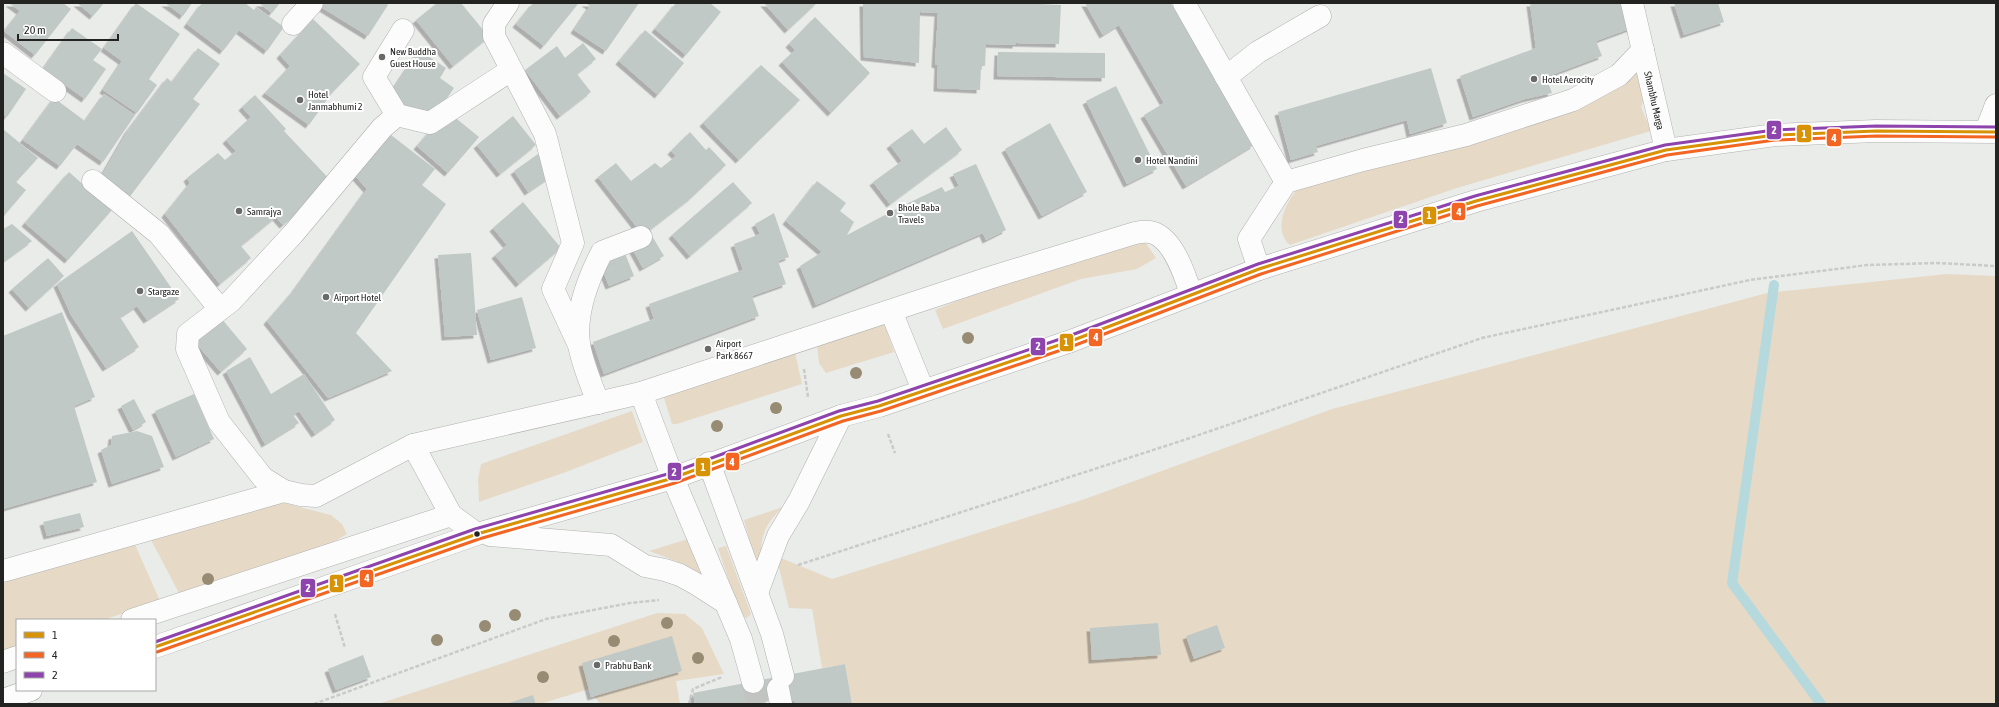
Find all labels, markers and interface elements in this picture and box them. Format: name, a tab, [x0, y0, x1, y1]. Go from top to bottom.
scale bar	[18, 16, 118, 42]
text: 20 m	[24, 23, 46, 37]
place label: New Buddha Guest House	[390, 46, 437, 69]
marker: New Buddha Guest House	[377, 52, 387, 62]
street label: Shambhu Marga	[1642, 70, 1666, 131]
marker: Hotel Aerocity	[1529, 74, 1539, 84]
place label: Hotel Aerocity	[1542, 74, 1594, 85]
place label: Hotel Janmabhumi 2	[308, 89, 363, 112]
marker: Hotel Janmabhumi 2	[295, 95, 305, 105]
line badge: 2	[1766, 120, 1782, 140]
text: 2	[1771, 124, 1777, 136]
line badge: 1	[1796, 124, 1812, 143]
text: 1	[1801, 128, 1807, 140]
line badge: 4	[1826, 128, 1842, 147]
text: 4	[1830, 132, 1837, 144]
marker: Hotel Nandini	[1133, 155, 1143, 165]
place label: Hotel Nandini	[1146, 155, 1197, 166]
place label: Bhole Baba Travels	[898, 202, 940, 225]
line badge: 4	[1451, 202, 1466, 221]
marker: Samrajya	[234, 206, 244, 216]
place label: Samrajya	[247, 206, 282, 217]
line badge: 1	[1422, 206, 1437, 225]
text: 4	[1455, 206, 1462, 218]
marker: Bhole Baba Travels	[885, 208, 895, 218]
text: 1	[1426, 209, 1432, 221]
line badge: 2	[1393, 210, 1408, 229]
text: 2	[1398, 213, 1404, 225]
marker: Stargaze	[135, 286, 145, 296]
place label: Stargaze	[148, 286, 180, 297]
marker: Airport Hotel	[321, 292, 331, 302]
place label: Airport Hotel	[334, 292, 382, 303]
line badge: 4	[1088, 328, 1103, 347]
text: 4	[1092, 331, 1099, 343]
line badge: 1	[1059, 333, 1074, 352]
text: 1	[1063, 336, 1069, 348]
line badge: 2	[1030, 337, 1046, 356]
place label: Airport Park 8667	[716, 338, 753, 361]
text: 2	[1035, 340, 1041, 352]
marker: Airport Park 8667	[703, 344, 713, 354]
line badge: 4	[725, 452, 740, 471]
text: 4	[728, 456, 735, 468]
line badge: 1	[695, 457, 711, 477]
text: 1	[700, 461, 706, 473]
line badge: 2	[667, 462, 682, 481]
text: 2	[671, 466, 677, 478]
unlabelled marker	[472, 529, 482, 539]
line badge: 4	[359, 569, 374, 588]
text: 4	[363, 572, 370, 584]
line badge: 1	[329, 574, 344, 593]
text: 1	[333, 577, 339, 589]
line badge: 2	[300, 578, 316, 598]
text: 2	[305, 582, 311, 594]
legend	[16, 619, 156, 691]
text: 1	[52, 628, 58, 642]
text: 4	[52, 648, 58, 662]
marker: Prabhu Bank	[592, 660, 602, 670]
place label: Prabhu Bank	[605, 660, 652, 671]
text: 2	[52, 668, 58, 682]

